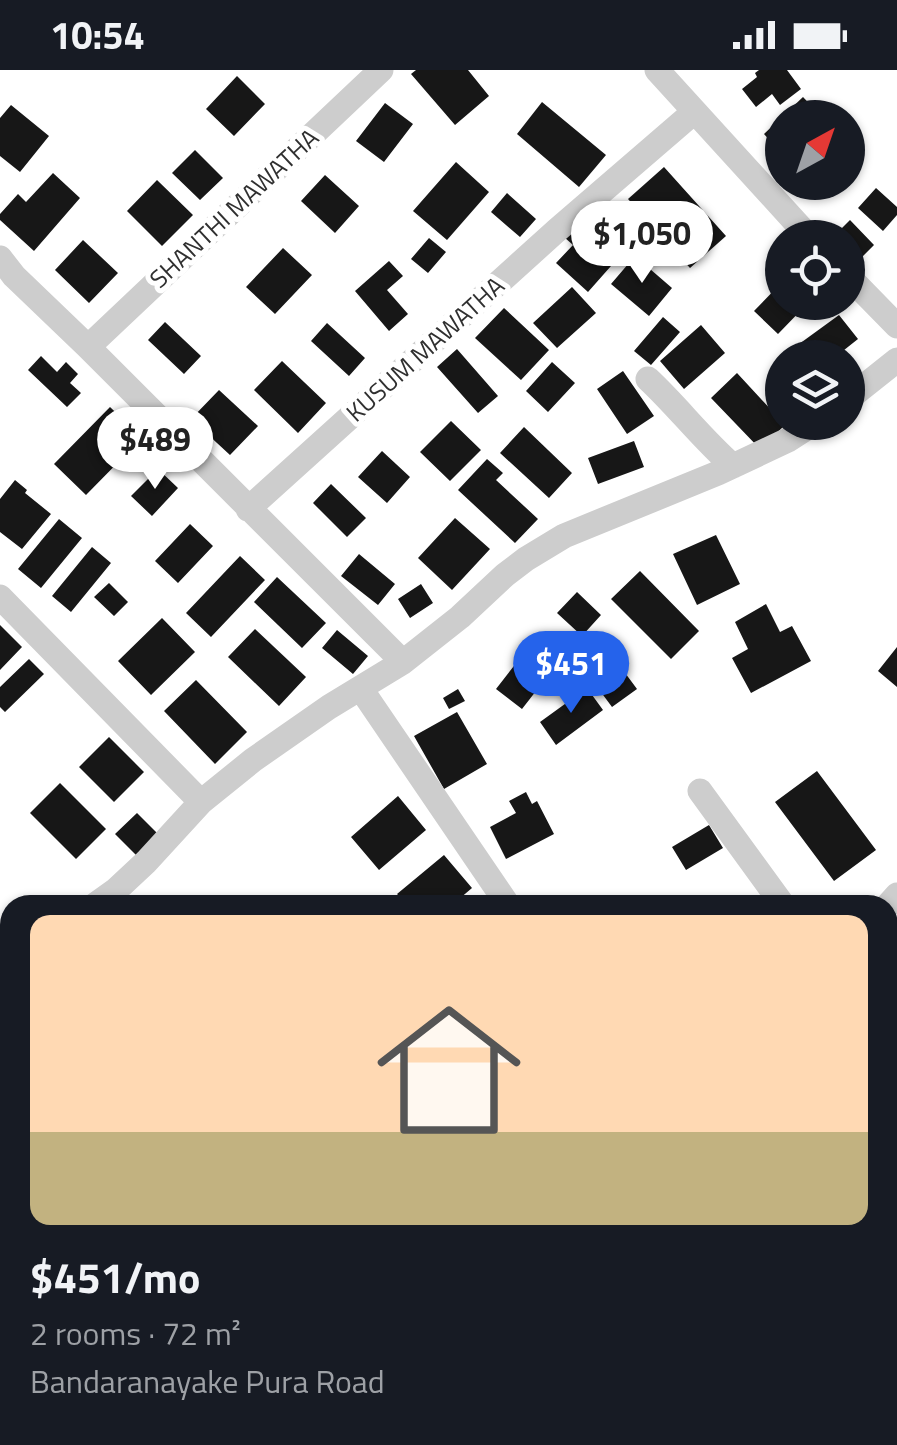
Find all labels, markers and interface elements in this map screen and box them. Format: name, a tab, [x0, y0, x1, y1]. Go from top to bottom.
text: 10:54	[50, 6, 145, 64]
north arrow	[765, 100, 865, 200]
map controls	[765, 100, 865, 440]
street label: SHANTHI MAWATHA	[141, 119, 327, 297]
pin: $1,050	[561, 201, 723, 286]
text: $1,050	[593, 209, 691, 257]
button: locate	[765, 220, 865, 320]
street label: KUSUM MAWATHA	[337, 267, 513, 431]
button: layers	[765, 340, 865, 440]
pin: $489	[96, 407, 214, 492]
text: $489	[119, 415, 191, 463]
pin: $451	[512, 631, 630, 716]
text: $451	[535, 639, 607, 687]
icon: home	[359, 980, 539, 1160]
text: $451/mo	[30, 1245, 200, 1309]
text: 2 rooms · 72 m²	[30, 1309, 241, 1357]
text: Bandaranayake Pura Road	[30, 1357, 385, 1405]

